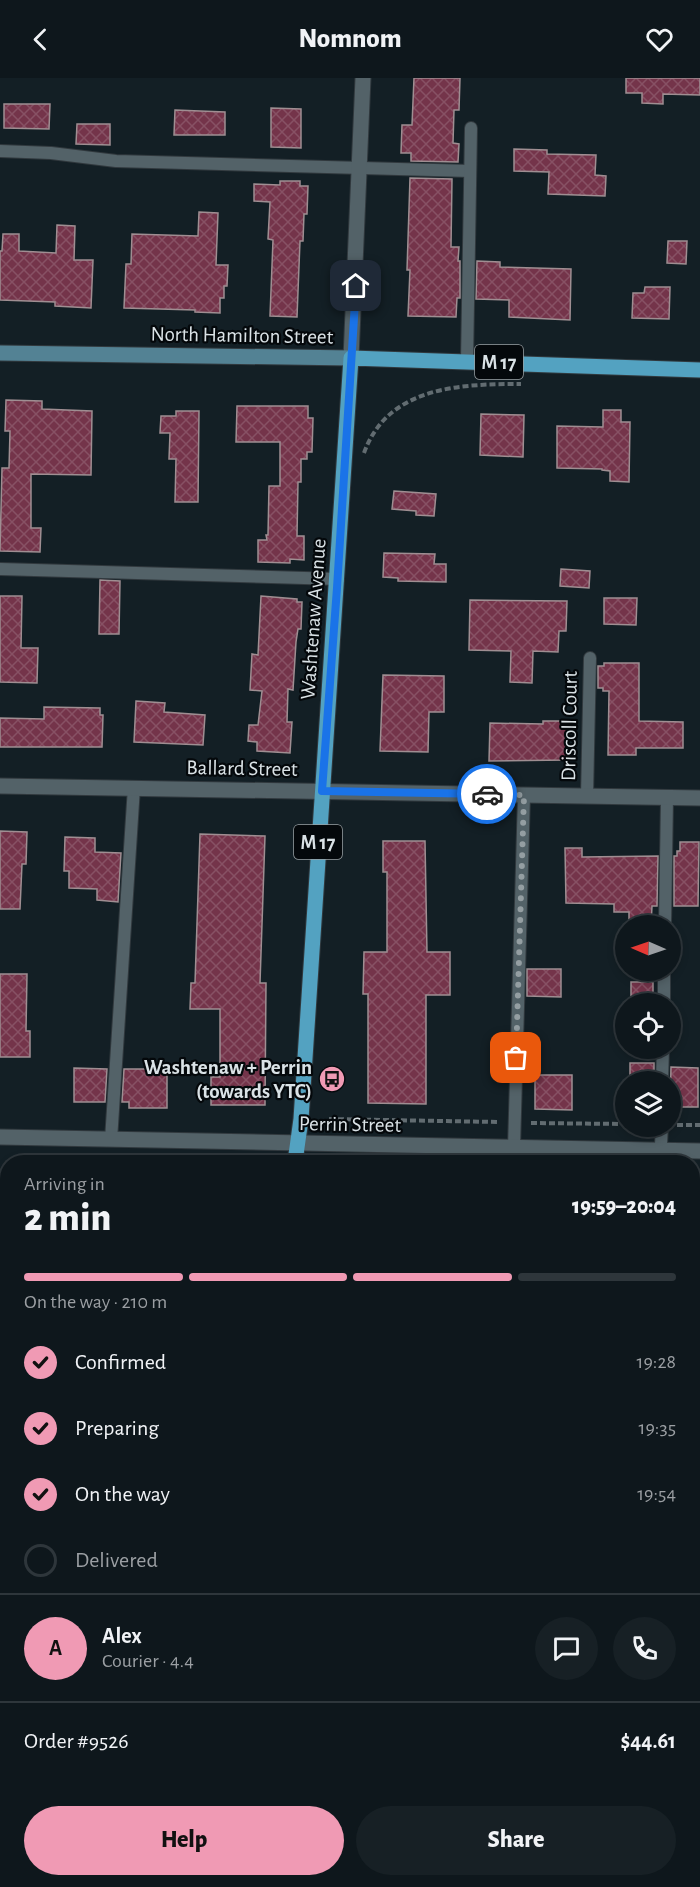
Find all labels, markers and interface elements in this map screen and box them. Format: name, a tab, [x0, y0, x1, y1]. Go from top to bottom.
icon: back	[24, 23, 57, 56]
icon: heart	[643, 23, 676, 56]
text: Nomnom	[298, 25, 402, 52]
pin	[330, 260, 381, 311]
icon: home	[339, 269, 372, 302]
street label: North Hamilton Street	[151, 323, 334, 348]
road number: M 17	[475, 345, 523, 379]
street label: Washtenaw Avenue	[297, 538, 330, 700]
street label: Driscoll Court	[558, 670, 581, 781]
street label: Ballard Street	[186, 757, 298, 780]
courier	[457, 764, 517, 824]
icon: car	[471, 778, 504, 811]
road number: M 17	[294, 825, 342, 859]
north arrow	[615, 915, 681, 981]
map controls	[615, 915, 681, 1137]
button: locate	[615, 993, 681, 1059]
pin	[490, 1032, 541, 1083]
icon: bag	[499, 1041, 532, 1074]
place label: Washtenaw + Perrin (towards YTC)	[144, 1057, 312, 1102]
bus stop icon: Washtenaw + Perrin (towards YTC)	[317, 1064, 347, 1094]
button: layers	[615, 1071, 681, 1137]
street label: Perrin Street	[299, 1113, 402, 1136]
text: Arriving in	[24, 1174, 105, 1194]
text: 19:59–20:04	[572, 1195, 676, 1217]
text: 2 min	[24, 1199, 111, 1238]
text: On the way · 210 m	[24, 1292, 167, 1312]
icon: check	[24, 1346, 57, 1379]
text: Confirmed	[75, 1351, 166, 1373]
text: 19:28	[637, 1352, 676, 1372]
icon: check	[24, 1412, 57, 1445]
text: Preparing	[75, 1417, 159, 1439]
text: 19:35	[639, 1418, 676, 1438]
icon: check	[24, 1478, 57, 1511]
text: On the way	[75, 1483, 170, 1505]
text: 19:54	[637, 1484, 676, 1504]
text: Delivered	[75, 1549, 158, 1571]
button: chat	[535, 1617, 598, 1680]
button: phone	[613, 1617, 676, 1680]
text: Alex	[102, 1625, 142, 1647]
text: A	[49, 1637, 62, 1659]
text: Courier · 4.4	[102, 1651, 194, 1671]
text: Order #9526	[24, 1730, 129, 1752]
text: $44.61	[620, 1730, 676, 1752]
button: Help	[24, 1806, 344, 1875]
button: Share	[356, 1806, 676, 1875]

